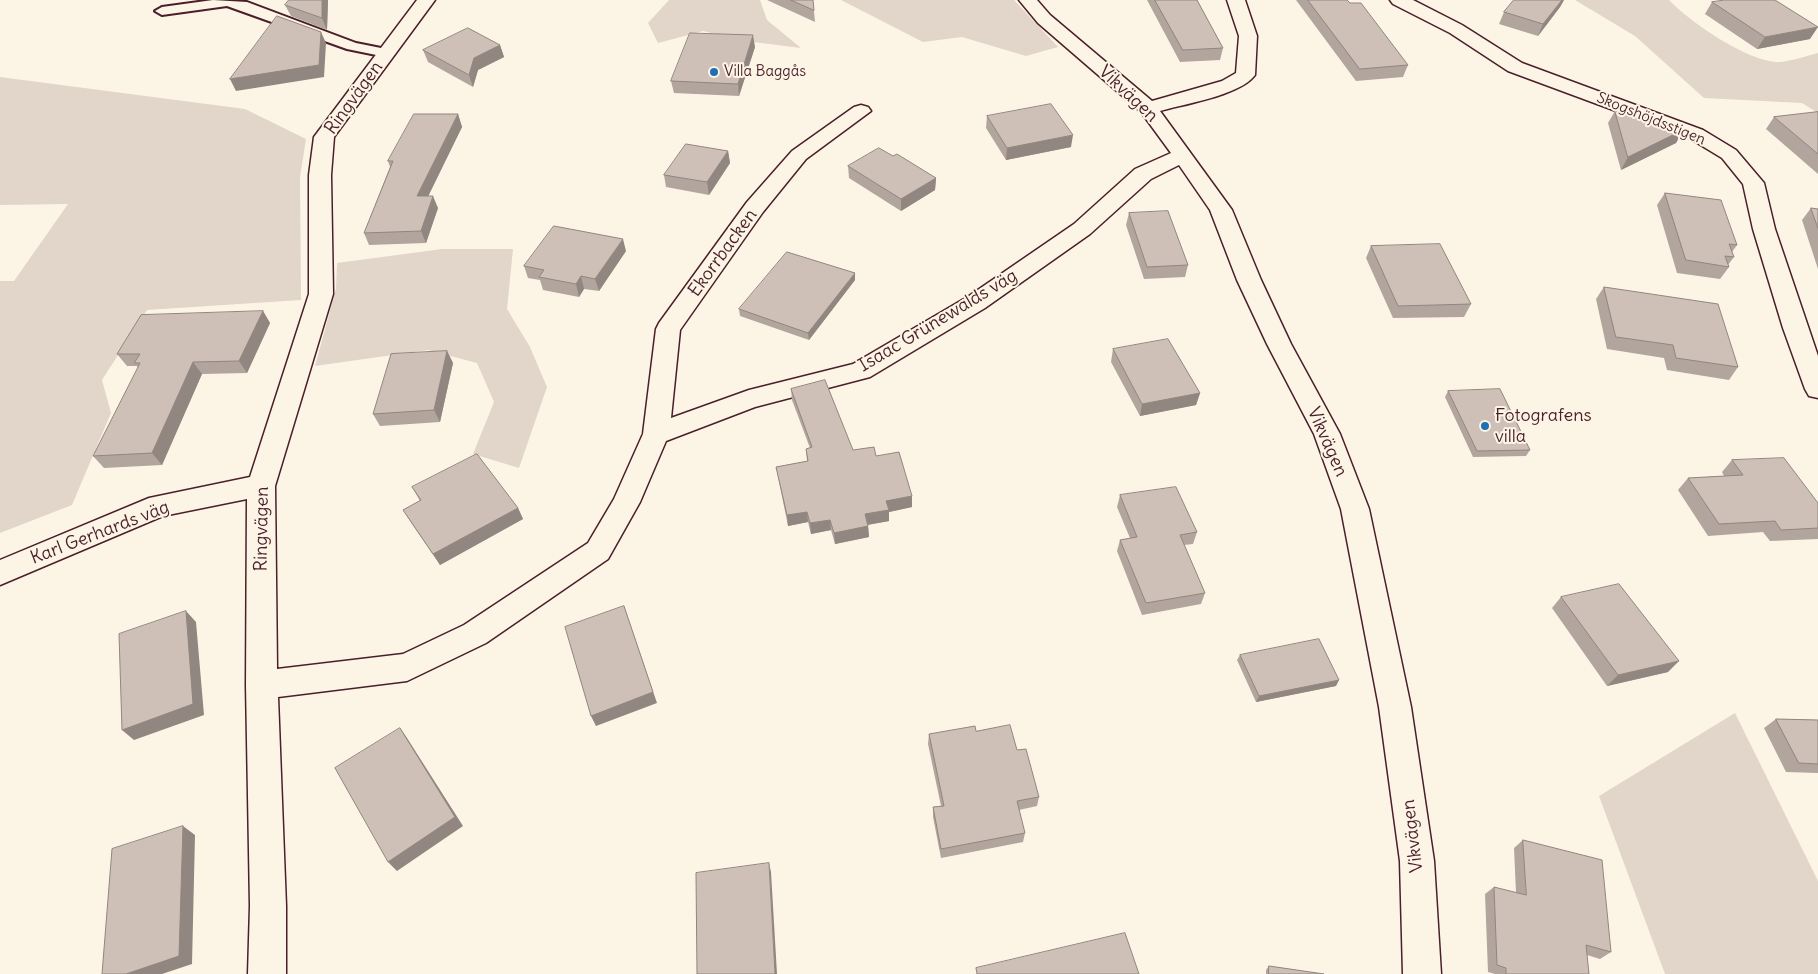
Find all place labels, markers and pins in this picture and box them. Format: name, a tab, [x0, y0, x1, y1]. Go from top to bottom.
place label: Villa Baggås	[724, 63, 806, 81]
marker: Villa Baggås	[708, 66, 720, 78]
place label: Fotografens villa	[1495, 405, 1592, 448]
marker: Fotografens villa	[1479, 420, 1491, 432]

